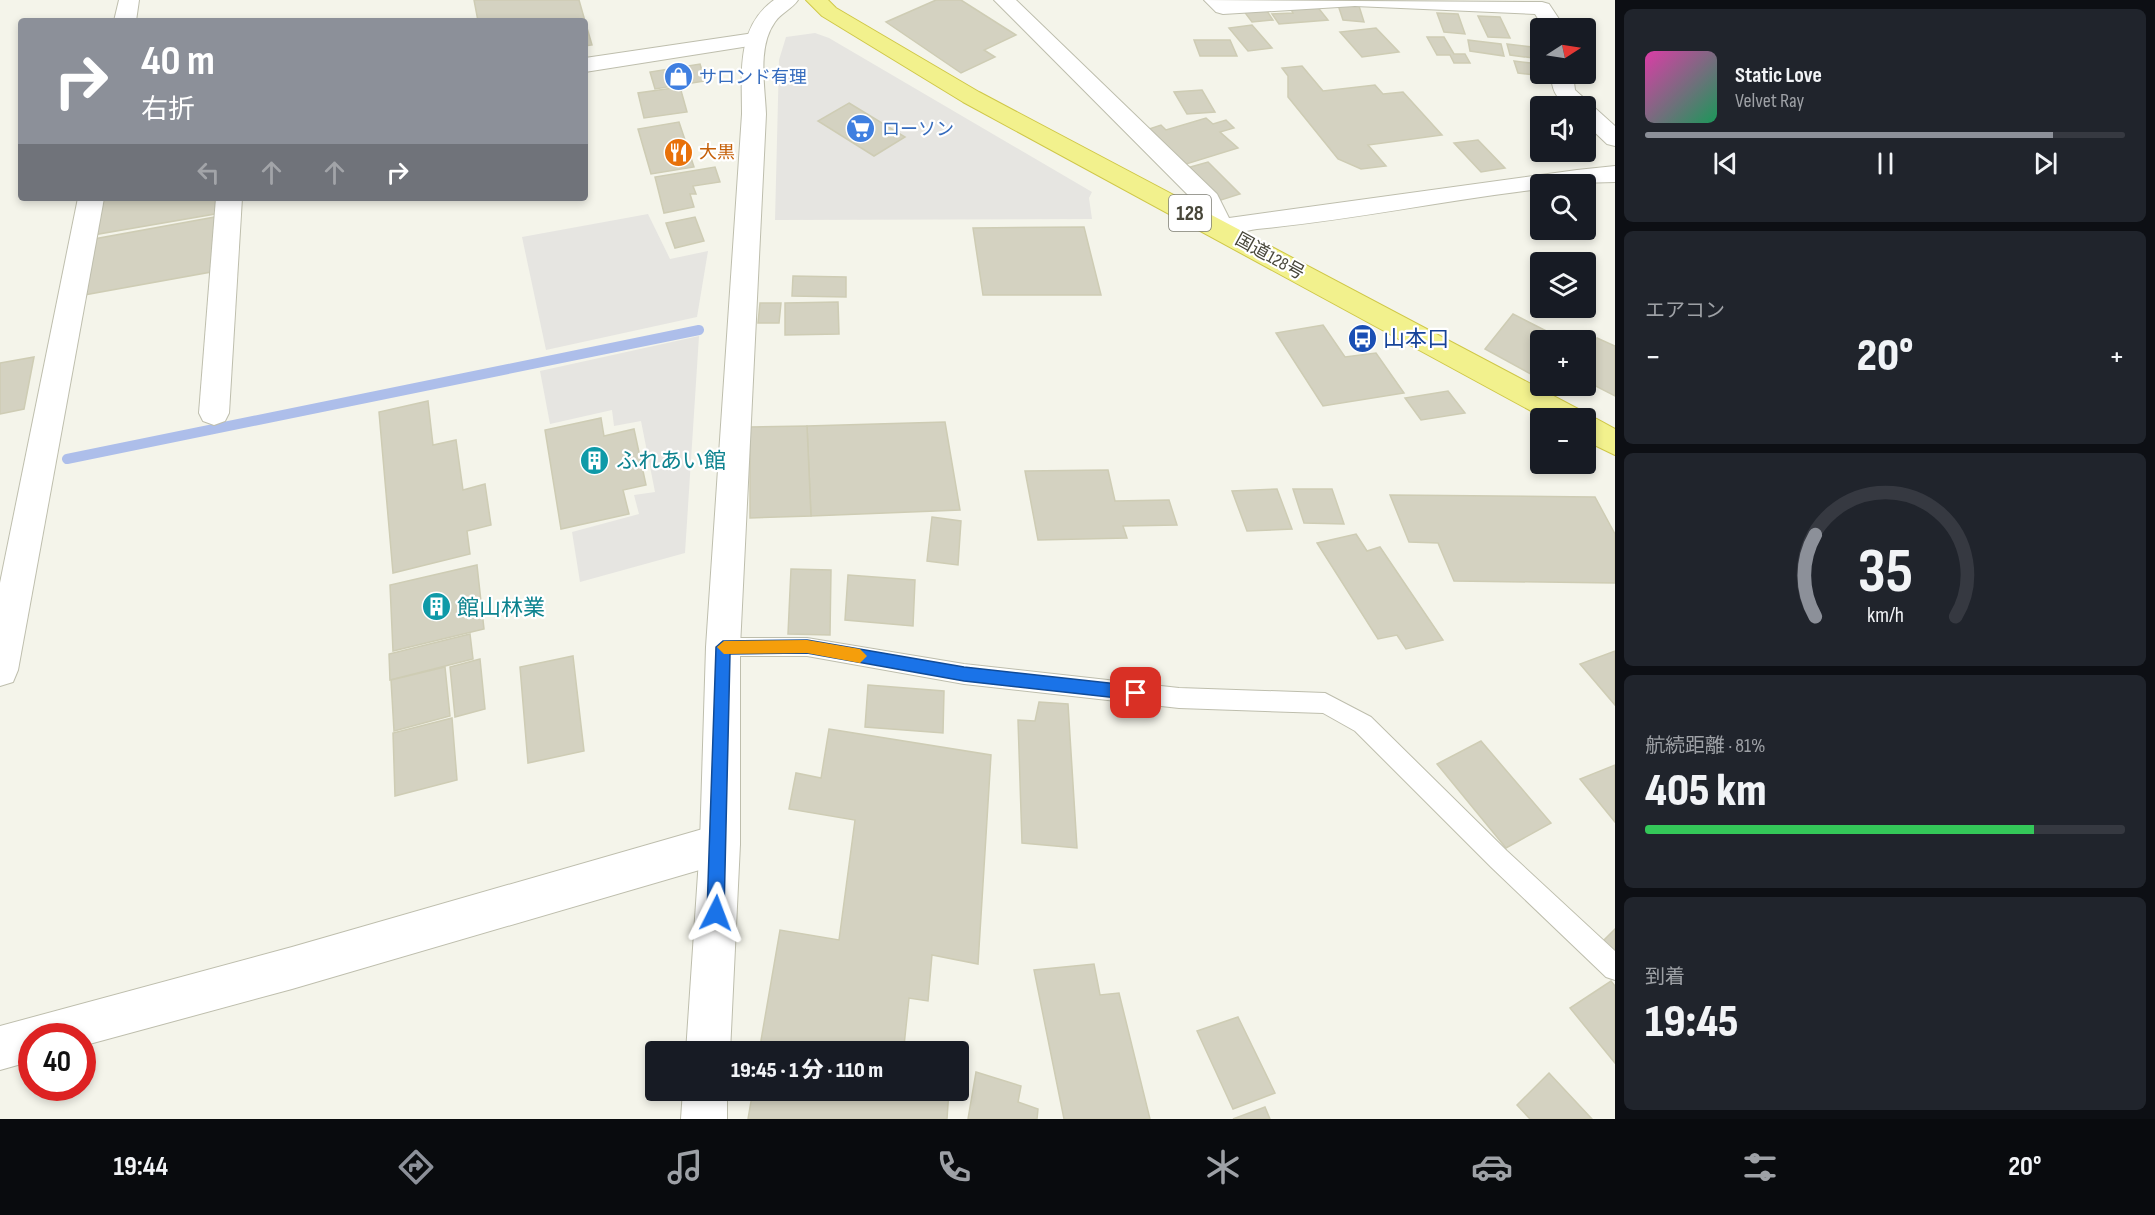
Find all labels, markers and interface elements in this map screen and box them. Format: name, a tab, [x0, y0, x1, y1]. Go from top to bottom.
north arrow	[1530, 18, 1596, 84]
map controls	[1530, 18, 1596, 474]
text: 40 m	[141, 36, 215, 87]
icon: right	[42, 42, 120, 120]
shop icon: サロンド有理	[662, 61, 694, 93]
text: Static Love	[1735, 62, 1822, 89]
place label: サロンド有理	[699, 67, 807, 88]
text: Velvet Ray	[1735, 89, 1804, 113]
text: 右折	[141, 94, 195, 126]
button: sound	[1530, 96, 1596, 162]
supermarket icon: ローソン	[845, 113, 877, 145]
place label: ローソン	[882, 119, 954, 140]
restaurant icon: 大黒	[662, 136, 694, 168]
place label: 大黒	[699, 142, 735, 163]
icon: previous	[1709, 147, 1742, 180]
icon: pause	[1869, 147, 1902, 180]
icon: next	[2029, 147, 2062, 180]
icon: left	[192, 156, 225, 189]
icon: ahead	[255, 156, 288, 189]
icon: ahead	[318, 156, 351, 189]
icon: right	[381, 156, 414, 189]
button: search	[1530, 174, 1596, 240]
road number: 128	[1169, 195, 1211, 231]
street label: 国道128号	[1232, 229, 1308, 284]
button: layers	[1530, 252, 1596, 318]
text: エアコン	[1645, 299, 1725, 323]
bus stop icon: 山本口	[1346, 322, 1378, 354]
place label: 山本口	[1383, 326, 1449, 353]
text: 20°	[1857, 329, 1913, 384]
button: +	[1530, 330, 1596, 396]
text: −	[1645, 337, 1661, 377]
text: +	[2109, 337, 2125, 377]
button: −	[1530, 408, 1596, 474]
building icon: ふれあい館	[579, 444, 611, 476]
place label: ふれあい館	[616, 448, 726, 475]
text: 35	[1857, 535, 1913, 610]
building icon: 館山林業	[420, 591, 452, 623]
place label: 館山林業	[457, 595, 545, 622]
text: km/h	[1866, 603, 1904, 628]
pin	[1110, 667, 1161, 718]
icon: arrive	[1119, 676, 1152, 709]
text: 航続距離 · 81%	[1645, 734, 1766, 758]
text: 405 km	[1645, 764, 1766, 819]
position arrow	[684, 881, 748, 945]
text: 到着	[1645, 965, 1685, 989]
text: 19:45	[1645, 995, 1739, 1050]
speed limit sign: 40	[18, 1023, 96, 1101]
text: 19:45 · 1 分 · 110 m	[731, 1057, 883, 1084]
icon: directions	[395, 1146, 437, 1188]
icon: music	[664, 1146, 706, 1188]
icon: phone	[933, 1146, 975, 1188]
icon: climate	[1202, 1146, 1244, 1188]
icon: car	[1471, 1146, 1513, 1188]
icon: filters	[1739, 1146, 1781, 1188]
text: 19:44	[113, 1151, 168, 1183]
text: 20°	[2008, 1151, 2041, 1183]

